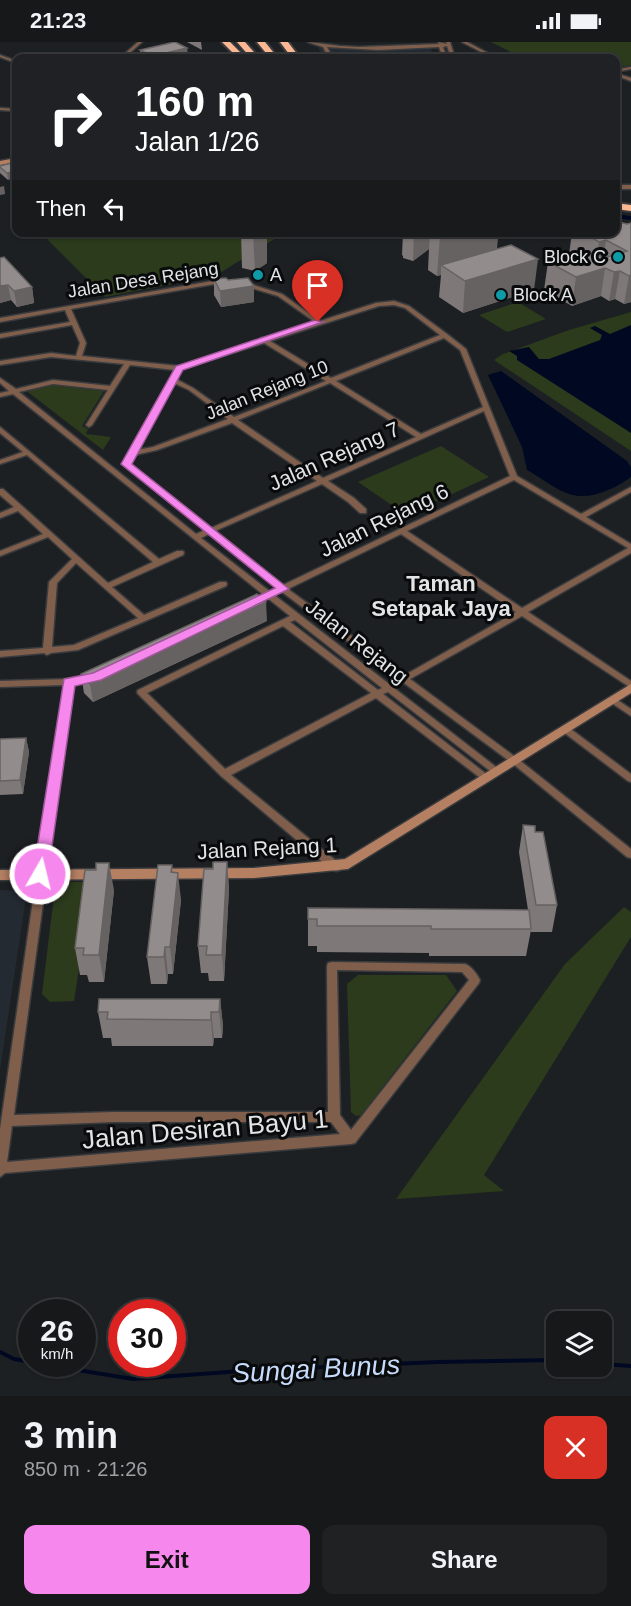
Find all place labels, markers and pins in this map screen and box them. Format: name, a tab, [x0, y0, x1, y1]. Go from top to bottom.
place label: Block C	[544, 247, 606, 267]
marker: Block C	[611, 250, 625, 264]
pin	[292, 260, 343, 322]
place label: A	[270, 265, 282, 285]
marker: A	[251, 268, 265, 282]
place label: Block A	[513, 285, 573, 305]
marker: Block A	[494, 288, 508, 302]

